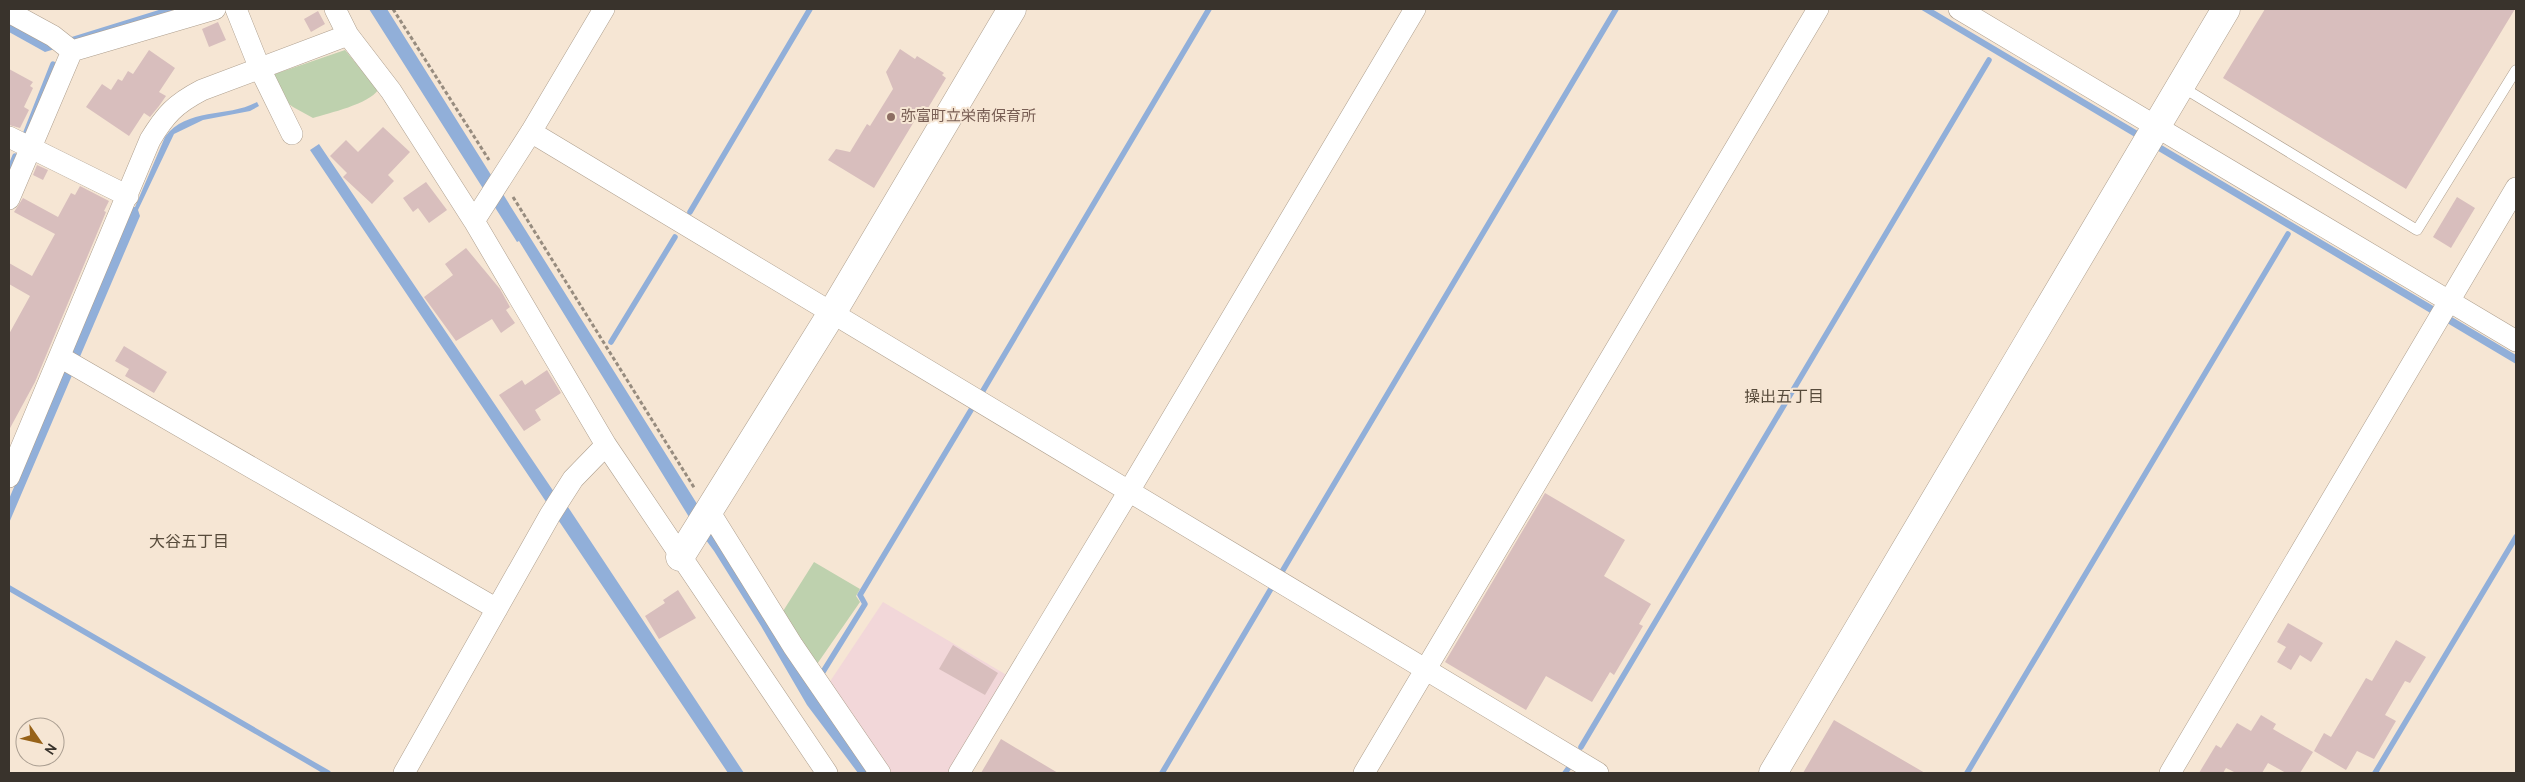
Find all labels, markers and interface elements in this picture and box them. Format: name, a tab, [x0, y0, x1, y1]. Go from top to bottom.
place label: 弥富町立栄南保育所	[901, 108, 1036, 127]
marker: 弥富町立栄南保育所	[885, 111, 897, 123]
district label: 操出五丁目	[1744, 388, 1824, 408]
district label: 大谷五丁目	[149, 533, 229, 553]
north arrow	[15, 717, 65, 767]
text: N	[40, 740, 59, 757]

